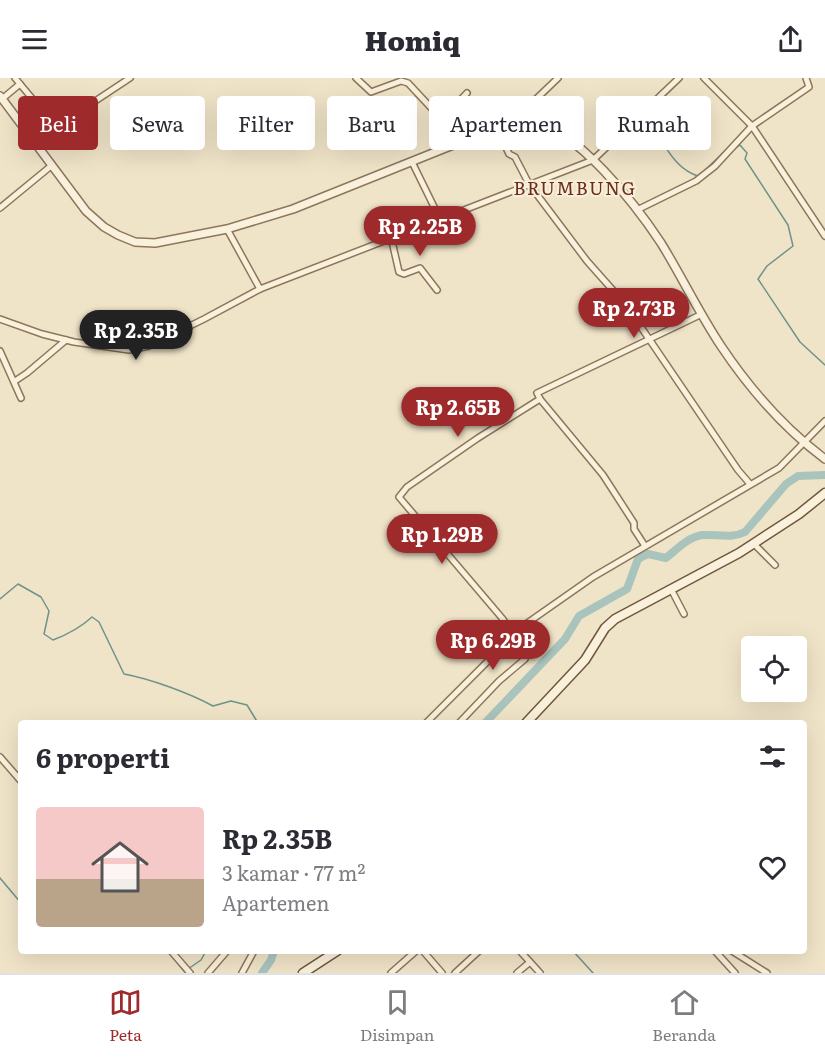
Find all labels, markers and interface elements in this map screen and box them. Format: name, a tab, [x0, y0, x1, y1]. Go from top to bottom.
text: Homiq	[365, 19, 460, 59]
icon: menu	[18, 23, 51, 56]
icon: share	[774, 23, 807, 56]
chip: Beli	[18, 96, 98, 150]
chip: Sewa	[110, 96, 205, 150]
chip: Filter	[217, 96, 315, 150]
chip: Baru	[327, 96, 417, 150]
chip: Apartemen	[429, 96, 584, 150]
chip: Rumah	[596, 96, 711, 150]
district label: BRUMBUNG	[514, 174, 636, 201]
pin: Rp 2.25B	[358, 206, 482, 257]
text: Rp 2.25B	[378, 210, 462, 240]
pin: Rp 2.73B	[572, 288, 696, 339]
text: Rp 2.73B	[592, 292, 676, 322]
pin: Rp 2.35B	[74, 310, 198, 361]
text: Rp 2.35B	[94, 314, 178, 344]
pin: Rp 2.65B	[396, 387, 520, 438]
text: Rp 2.65B	[415, 391, 501, 421]
pin: Rp 1.29B	[380, 514, 504, 565]
text: Rp 1.29B	[401, 518, 483, 548]
pin: Rp 6.29B	[431, 620, 555, 671]
text: Rp 6.29B	[450, 624, 536, 654]
map controls	[741, 636, 807, 702]
button: locate	[741, 636, 807, 702]
text: 6 properti	[36, 737, 170, 776]
icon: filters	[756, 740, 789, 773]
text: Rp 2.35B	[222, 818, 332, 857]
icon: home	[84, 831, 156, 903]
icon: heart	[756, 851, 789, 884]
text: 3 kamar · 77 m²	[222, 857, 365, 887]
text: Apartemen	[222, 887, 330, 917]
tab: Peta	[109, 986, 142, 1046]
tab: Disimpan	[360, 986, 434, 1046]
tab: Beranda	[652, 986, 716, 1046]

